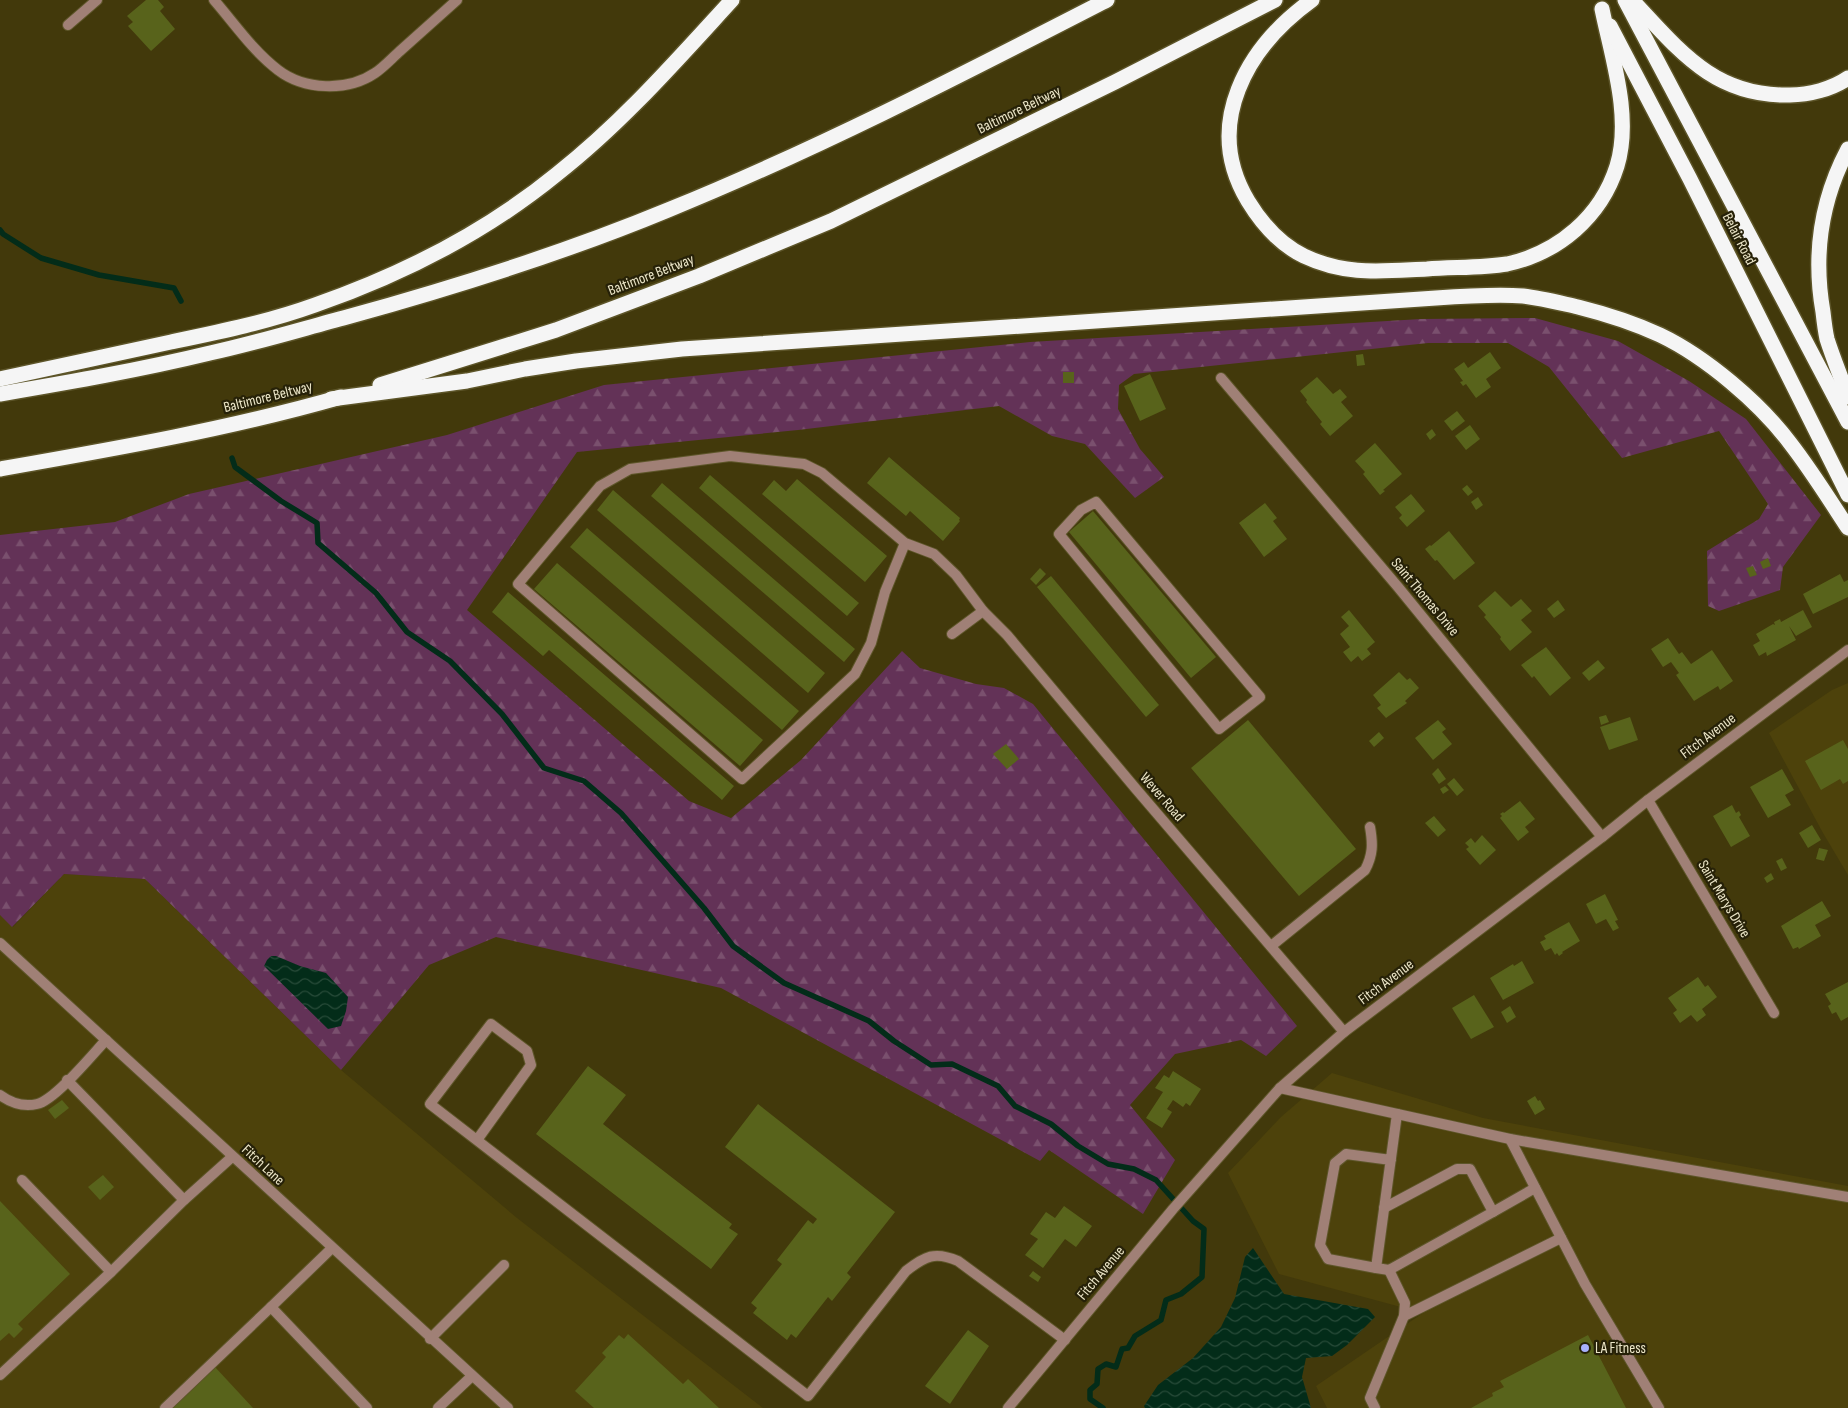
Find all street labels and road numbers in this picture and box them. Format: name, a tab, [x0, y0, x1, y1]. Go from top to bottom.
street label: Baltimore Beltway	[974, 81, 1064, 138]
street label: Belair Road	[1718, 210, 1760, 268]
street label: Baltimore Beltway	[605, 250, 697, 300]
street label: Baltimore Beltway	[222, 377, 315, 417]
street label: Saint Thomas Drive	[1387, 554, 1463, 640]
street label: Fitch Avenue	[1676, 709, 1740, 763]
street label: Wever Road	[1136, 769, 1188, 825]
street label: Saint Marys Drive	[1693, 857, 1755, 941]
street label: Fitch Avenue	[1354, 955, 1418, 1009]
street label: Fitch Lane	[238, 1140, 288, 1190]
street label: Fitch Avenue	[1073, 1242, 1129, 1304]

